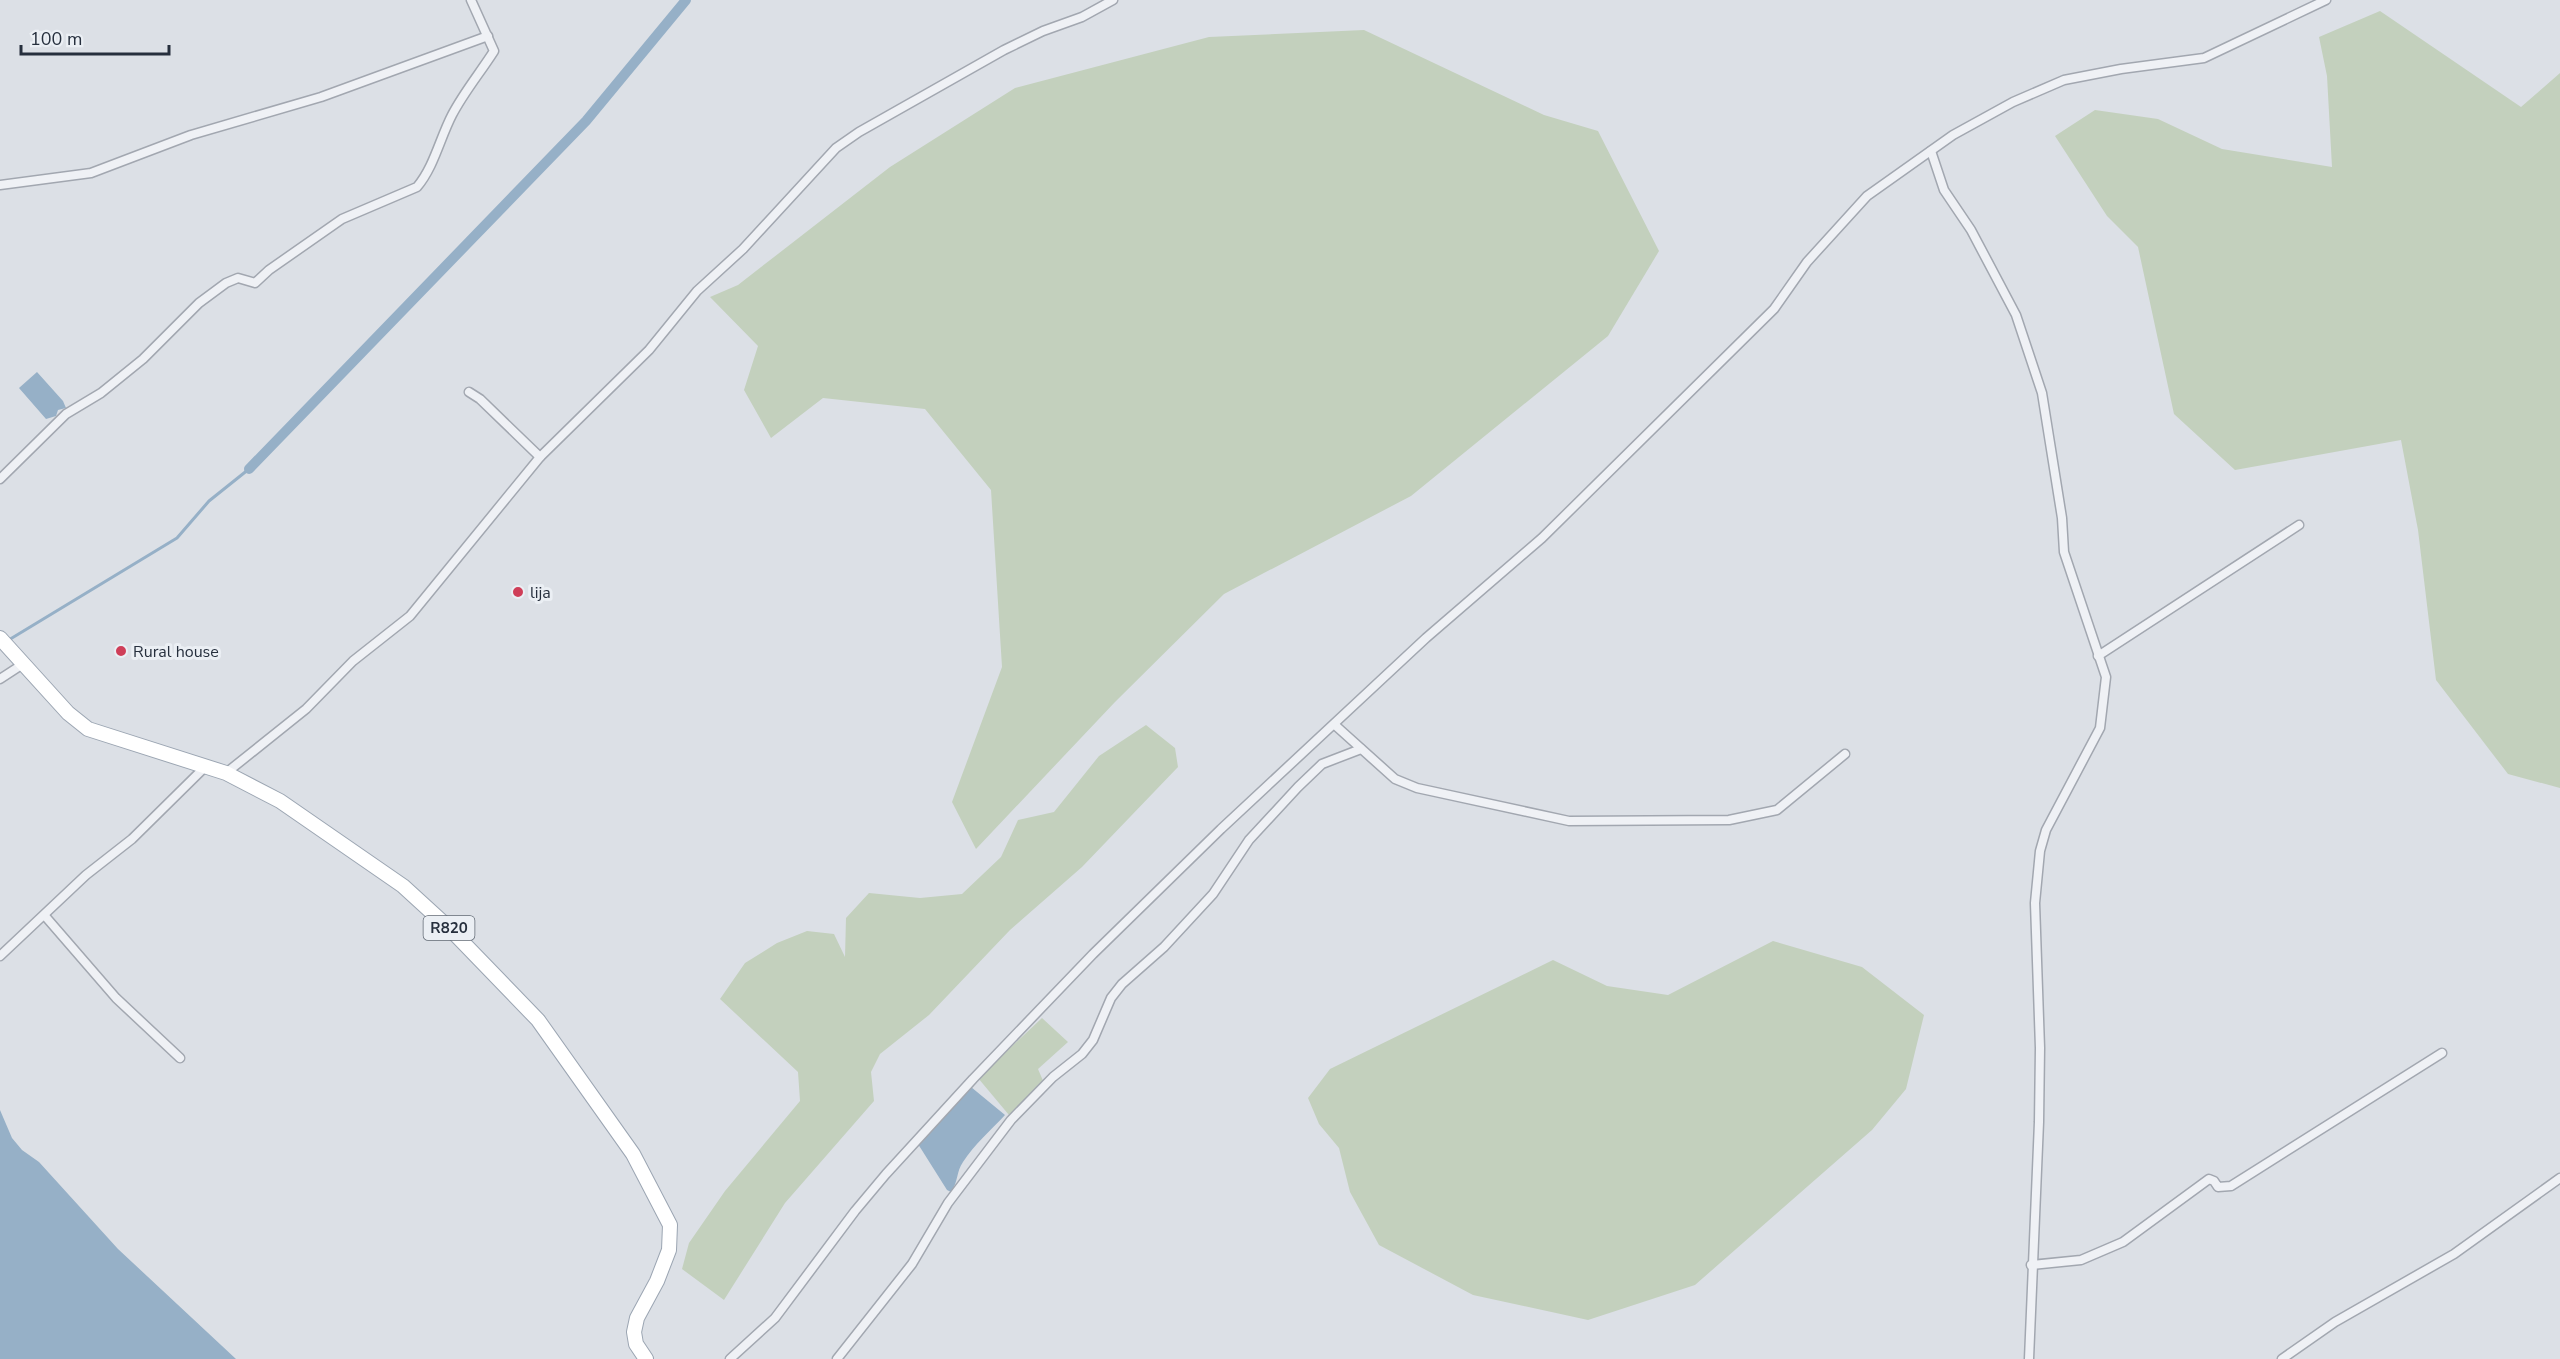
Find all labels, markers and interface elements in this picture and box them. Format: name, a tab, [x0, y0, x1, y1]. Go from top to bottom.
scale bar	[21, 18, 170, 56]
text: 100 m	[30, 27, 82, 51]
place label: lija	[530, 582, 551, 604]
marker: lija	[511, 585, 525, 599]
place label: Rural house	[133, 641, 219, 663]
marker: Rural house	[114, 644, 128, 658]
road number: R820	[424, 916, 474, 940]

